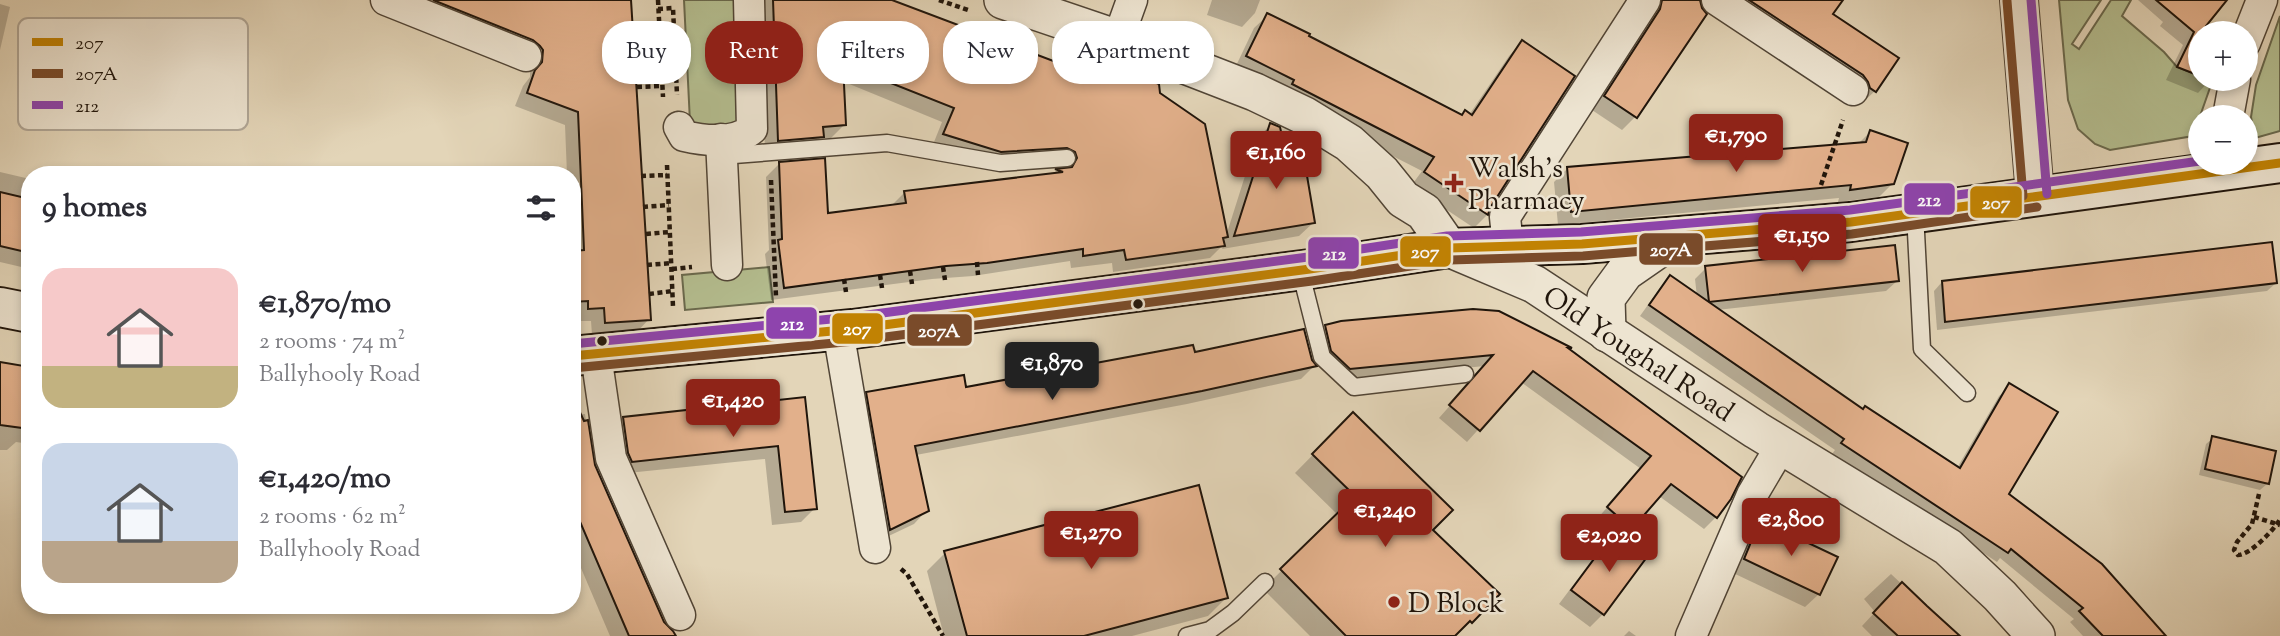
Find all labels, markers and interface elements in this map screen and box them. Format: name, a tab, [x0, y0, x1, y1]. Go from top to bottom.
legend	[18, 18, 248, 130]
chip: Buy	[602, 21, 691, 84]
chip: Rent	[705, 21, 803, 84]
chip: Filters	[817, 21, 929, 84]
chip: New	[943, 21, 1038, 84]
chip: Apartment	[1052, 21, 1214, 84]
map controls	[2188, 21, 2258, 175]
button: +	[2188, 21, 2258, 91]
text: 207	[75, 31, 104, 58]
text: 207A	[75, 62, 118, 89]
text: 212	[75, 94, 99, 121]
button: −	[2188, 105, 2258, 175]
pin: €1,790	[1679, 114, 1793, 174]
text: €1,790	[1705, 120, 1767, 153]
pin: €1,160	[1219, 132, 1333, 191]
text: €1,160	[1246, 137, 1306, 170]
place label: Walsh's Pharmacy	[1468, 150, 1585, 222]
marker: Walsh's Pharmacy	[1446, 175, 1462, 191]
line badge: 212	[1903, 182, 1956, 216]
line badge: 207	[1969, 185, 2023, 219]
text: 9 homes	[42, 187, 147, 230]
text: 212	[1917, 188, 1941, 215]
icon: filters	[522, 189, 560, 227]
text: 207	[1982, 191, 2011, 218]
pin: €1,150	[1745, 215, 1859, 274]
text: €1,150	[1774, 220, 1830, 253]
line badge: 207A	[1638, 232, 1704, 266]
line badge: 207	[1399, 235, 1452, 268]
line badge: 212	[1307, 236, 1360, 270]
text: 207A	[1650, 238, 1693, 265]
text: 207	[1411, 240, 1440, 267]
text: 212	[1322, 242, 1346, 269]
street label: Old Youghal Road	[1534, 278, 1741, 433]
text: €1,870/mo	[259, 283, 391, 326]
icon: home	[98, 296, 182, 380]
unlabelled marker	[1131, 297, 1145, 311]
line badge: 212	[765, 306, 818, 340]
text: 212	[780, 312, 804, 339]
line badge: 207	[831, 312, 884, 345]
line badge: 207A	[906, 313, 973, 347]
text: 207	[843, 317, 872, 344]
text: 207A	[918, 319, 961, 346]
text: 2 rooms · 74 m²	[259, 326, 405, 359]
unlabelled marker	[595, 334, 609, 348]
pin: €1,870	[995, 342, 1109, 402]
text: €1,870	[1021, 348, 1083, 381]
text: Ballyhooly Road	[259, 359, 421, 392]
pin: €1,420	[676, 380, 790, 439]
text: €1,420	[702, 385, 764, 418]
text: €1,420/mo	[259, 458, 391, 501]
icon: home	[98, 471, 182, 555]
pin: €1,240	[1328, 490, 1442, 549]
text: €1,240	[1354, 495, 1416, 528]
pin: €2,800	[1734, 498, 1848, 558]
text: 2 rooms · 62 m²	[259, 501, 406, 534]
text: €2,800	[1758, 504, 1824, 537]
pin: €1,270	[1034, 512, 1148, 571]
pin: €2,020	[1552, 514, 1666, 574]
text: €1,270	[1060, 517, 1122, 550]
text: €2,020	[1577, 520, 1641, 553]
text: Ballyhooly Road	[259, 534, 421, 567]
place label: D Block	[1408, 585, 1504, 625]
marker: D Block	[1386, 594, 1402, 610]

